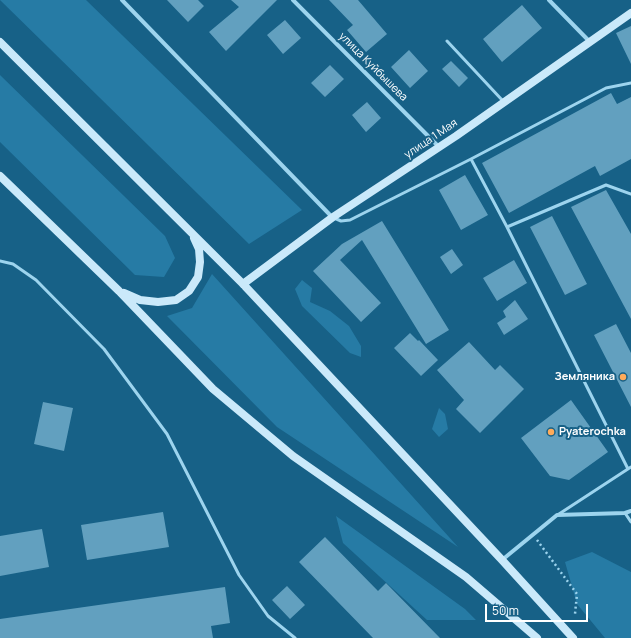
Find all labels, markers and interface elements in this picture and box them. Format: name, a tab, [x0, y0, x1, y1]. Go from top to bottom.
street label: улица Куйбышева	[336, 30, 410, 104]
street label: улица 1 Мая	[402, 116, 460, 162]
place label: Земляника	[555, 370, 615, 384]
marker: Земляника	[618, 372, 628, 382]
place label: Pyaterochka	[559, 425, 626, 439]
marker: Pyaterochka	[546, 427, 556, 437]
scale bar	[487, 596, 590, 622]
text: 50 m	[492, 602, 519, 619]

